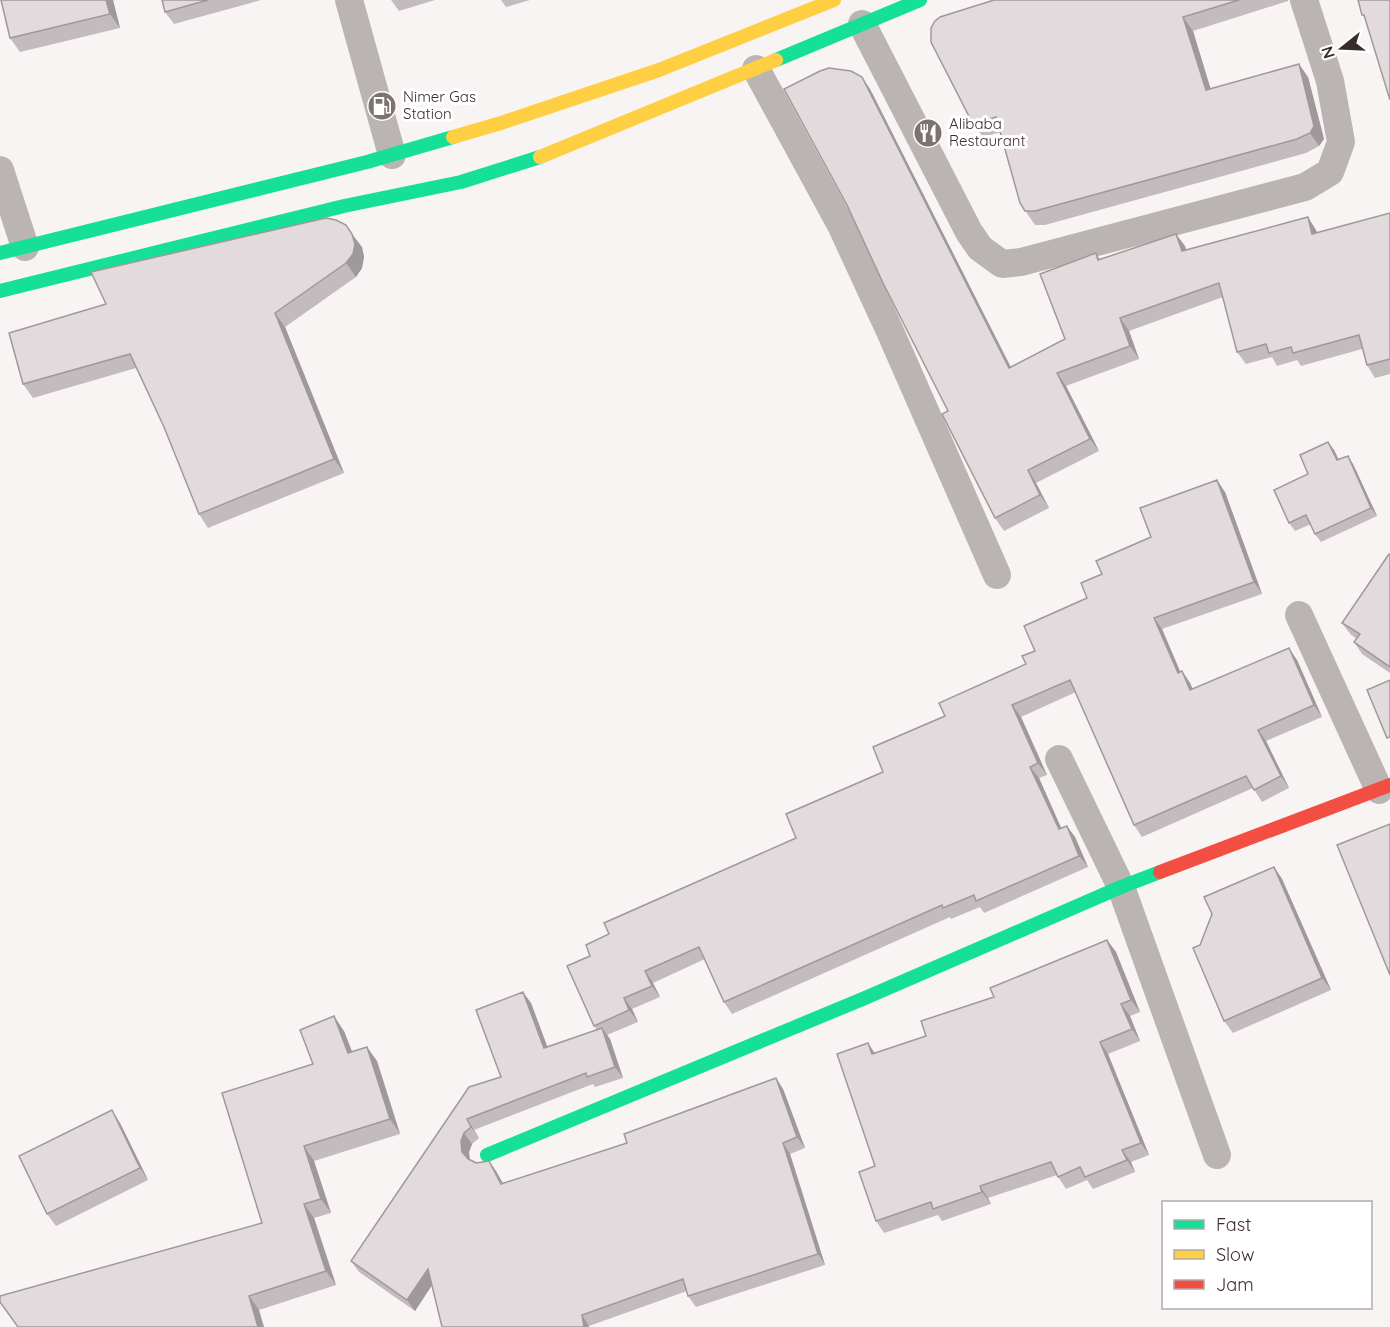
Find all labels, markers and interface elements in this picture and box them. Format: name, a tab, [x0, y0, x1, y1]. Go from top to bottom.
north arrow	[1312, 18, 1372, 78]
text: N	[1316, 44, 1339, 61]
place label: Nimer Gas Station	[403, 87, 476, 123]
fuel station icon: Nimer Gas Station	[366, 90, 398, 122]
place label: Alibaba Restaurant	[949, 114, 1026, 150]
restaurant icon: Alibaba Restaurant	[912, 117, 944, 149]
legend	[1162, 1201, 1372, 1309]
text: Fast	[1216, 1213, 1251, 1236]
text: Slow	[1216, 1243, 1254, 1266]
text: Jam	[1216, 1273, 1254, 1296]

